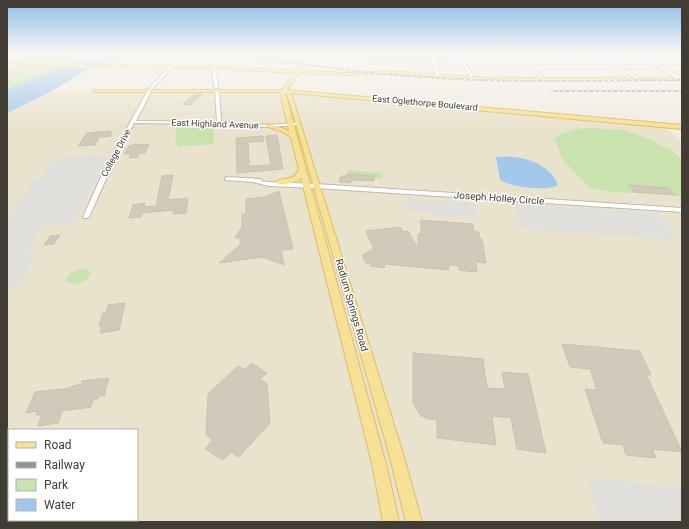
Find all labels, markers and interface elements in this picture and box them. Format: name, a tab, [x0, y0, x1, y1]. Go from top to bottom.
street label: East Oglethorpe Boulevard	[372, 93, 478, 113]
street label: East Highland Avenue	[171, 117, 259, 131]
street label: College Drive	[99, 127, 133, 178]
street label: Joseph Holley Circle	[453, 189, 545, 207]
street label: Radium Springs Road	[334, 258, 370, 352]
legend	[8, 429, 138, 521]
text: Road	[44, 438, 72, 452]
text: Railway	[44, 458, 85, 472]
text: Park	[44, 478, 69, 492]
text: Water	[44, 498, 75, 512]

